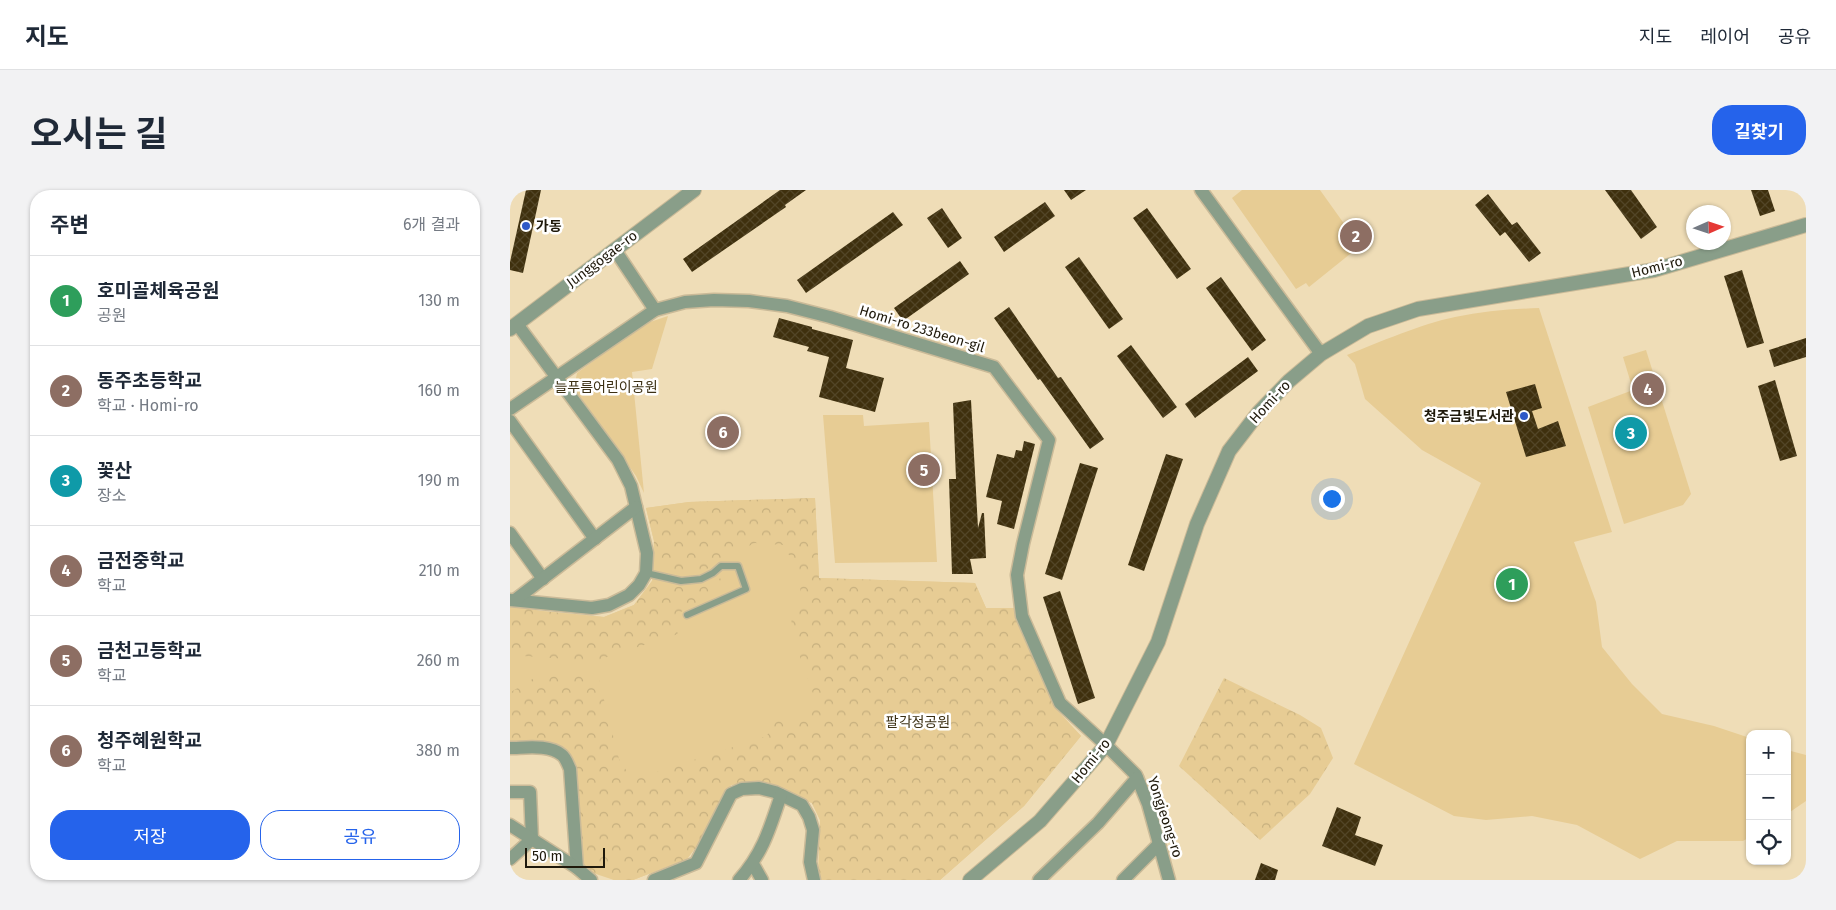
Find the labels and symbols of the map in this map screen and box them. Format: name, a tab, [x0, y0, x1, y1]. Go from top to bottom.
north arrow	[1686, 205, 1731, 250]
pin: 2	[1340, 217, 1372, 255]
place label: 가동	[536, 218, 562, 235]
marker: 가동	[520, 220, 532, 232]
street label: Junggogae-ro	[563, 227, 641, 291]
street label: Homi-ro	[1629, 252, 1685, 282]
street label: Homi-ro 233beon-gil	[857, 302, 987, 356]
pin: 4	[1632, 370, 1664, 408]
street label: Homi-ro	[1246, 377, 1294, 427]
park label: 늘푸름어린이공원	[554, 379, 658, 396]
place label: 청주금빛도서관	[1424, 408, 1514, 425]
marker: 청주금빛도서관	[1518, 410, 1530, 422]
pin: 6	[707, 413, 739, 451]
pin: 3	[1615, 414, 1647, 452]
pin: 5	[908, 451, 940, 489]
your location	[1319, 486, 1345, 512]
pin: 1	[1496, 565, 1528, 603]
park label: 팔각정공원	[886, 714, 950, 731]
street label: Homi-ro	[1068, 735, 1114, 787]
street label: Yongjeong-ro	[1144, 774, 1186, 860]
scale bar	[525, 845, 605, 868]

